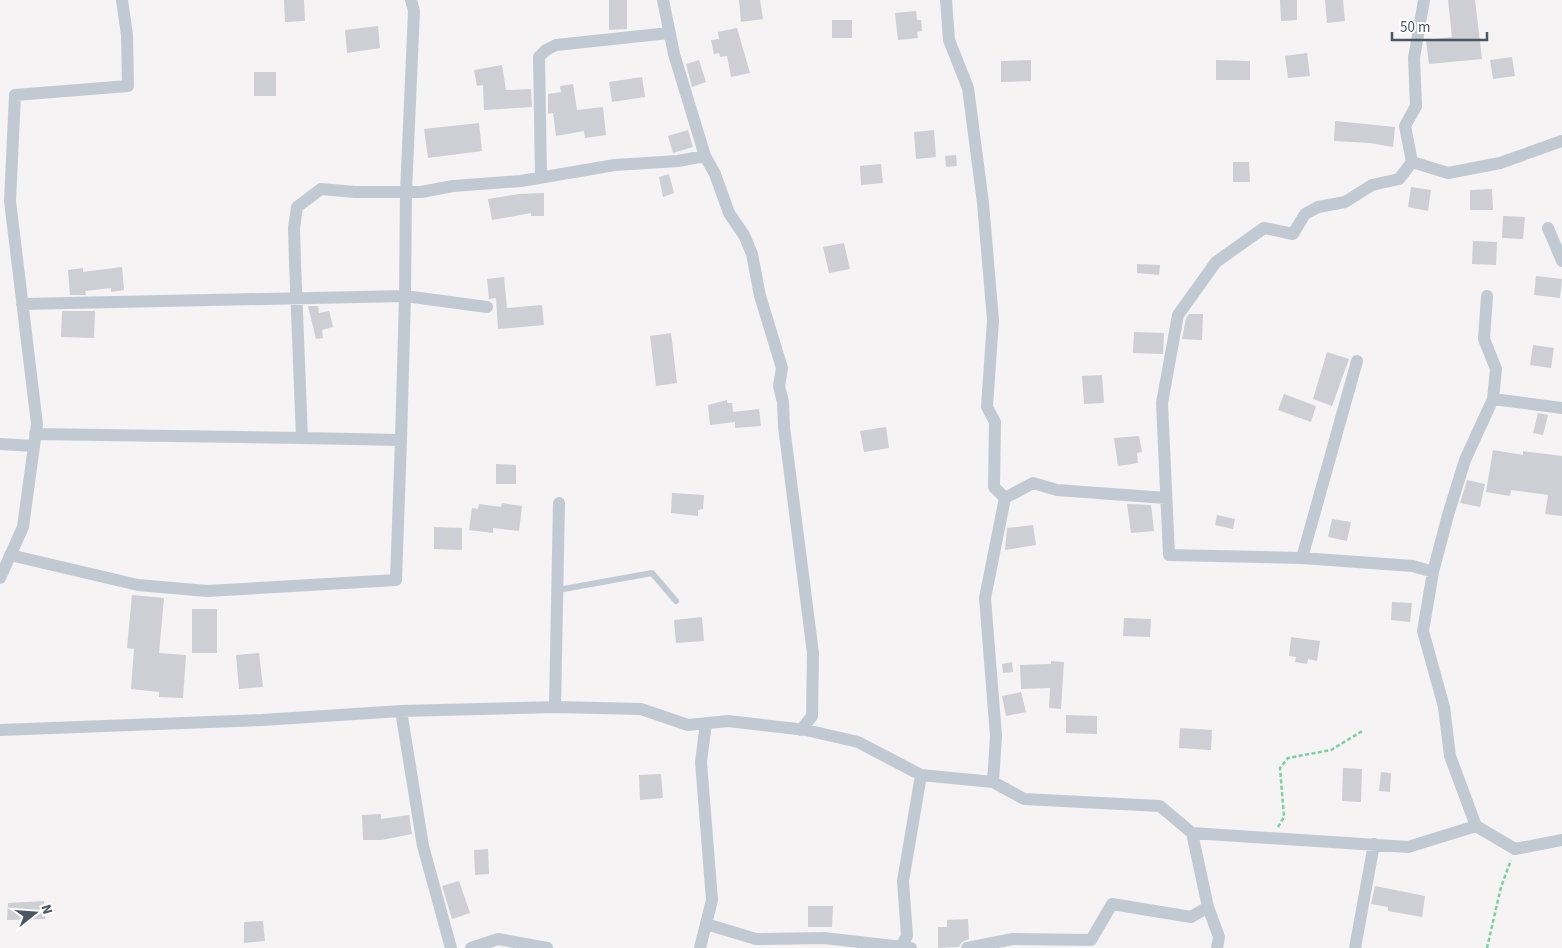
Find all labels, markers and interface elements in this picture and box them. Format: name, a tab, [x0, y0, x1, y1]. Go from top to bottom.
scale bar	[1392, 10, 1487, 42]
text: 50 m	[1400, 17, 1430, 38]
north arrow	[10, 888, 60, 938]
text: N	[36, 902, 57, 917]

